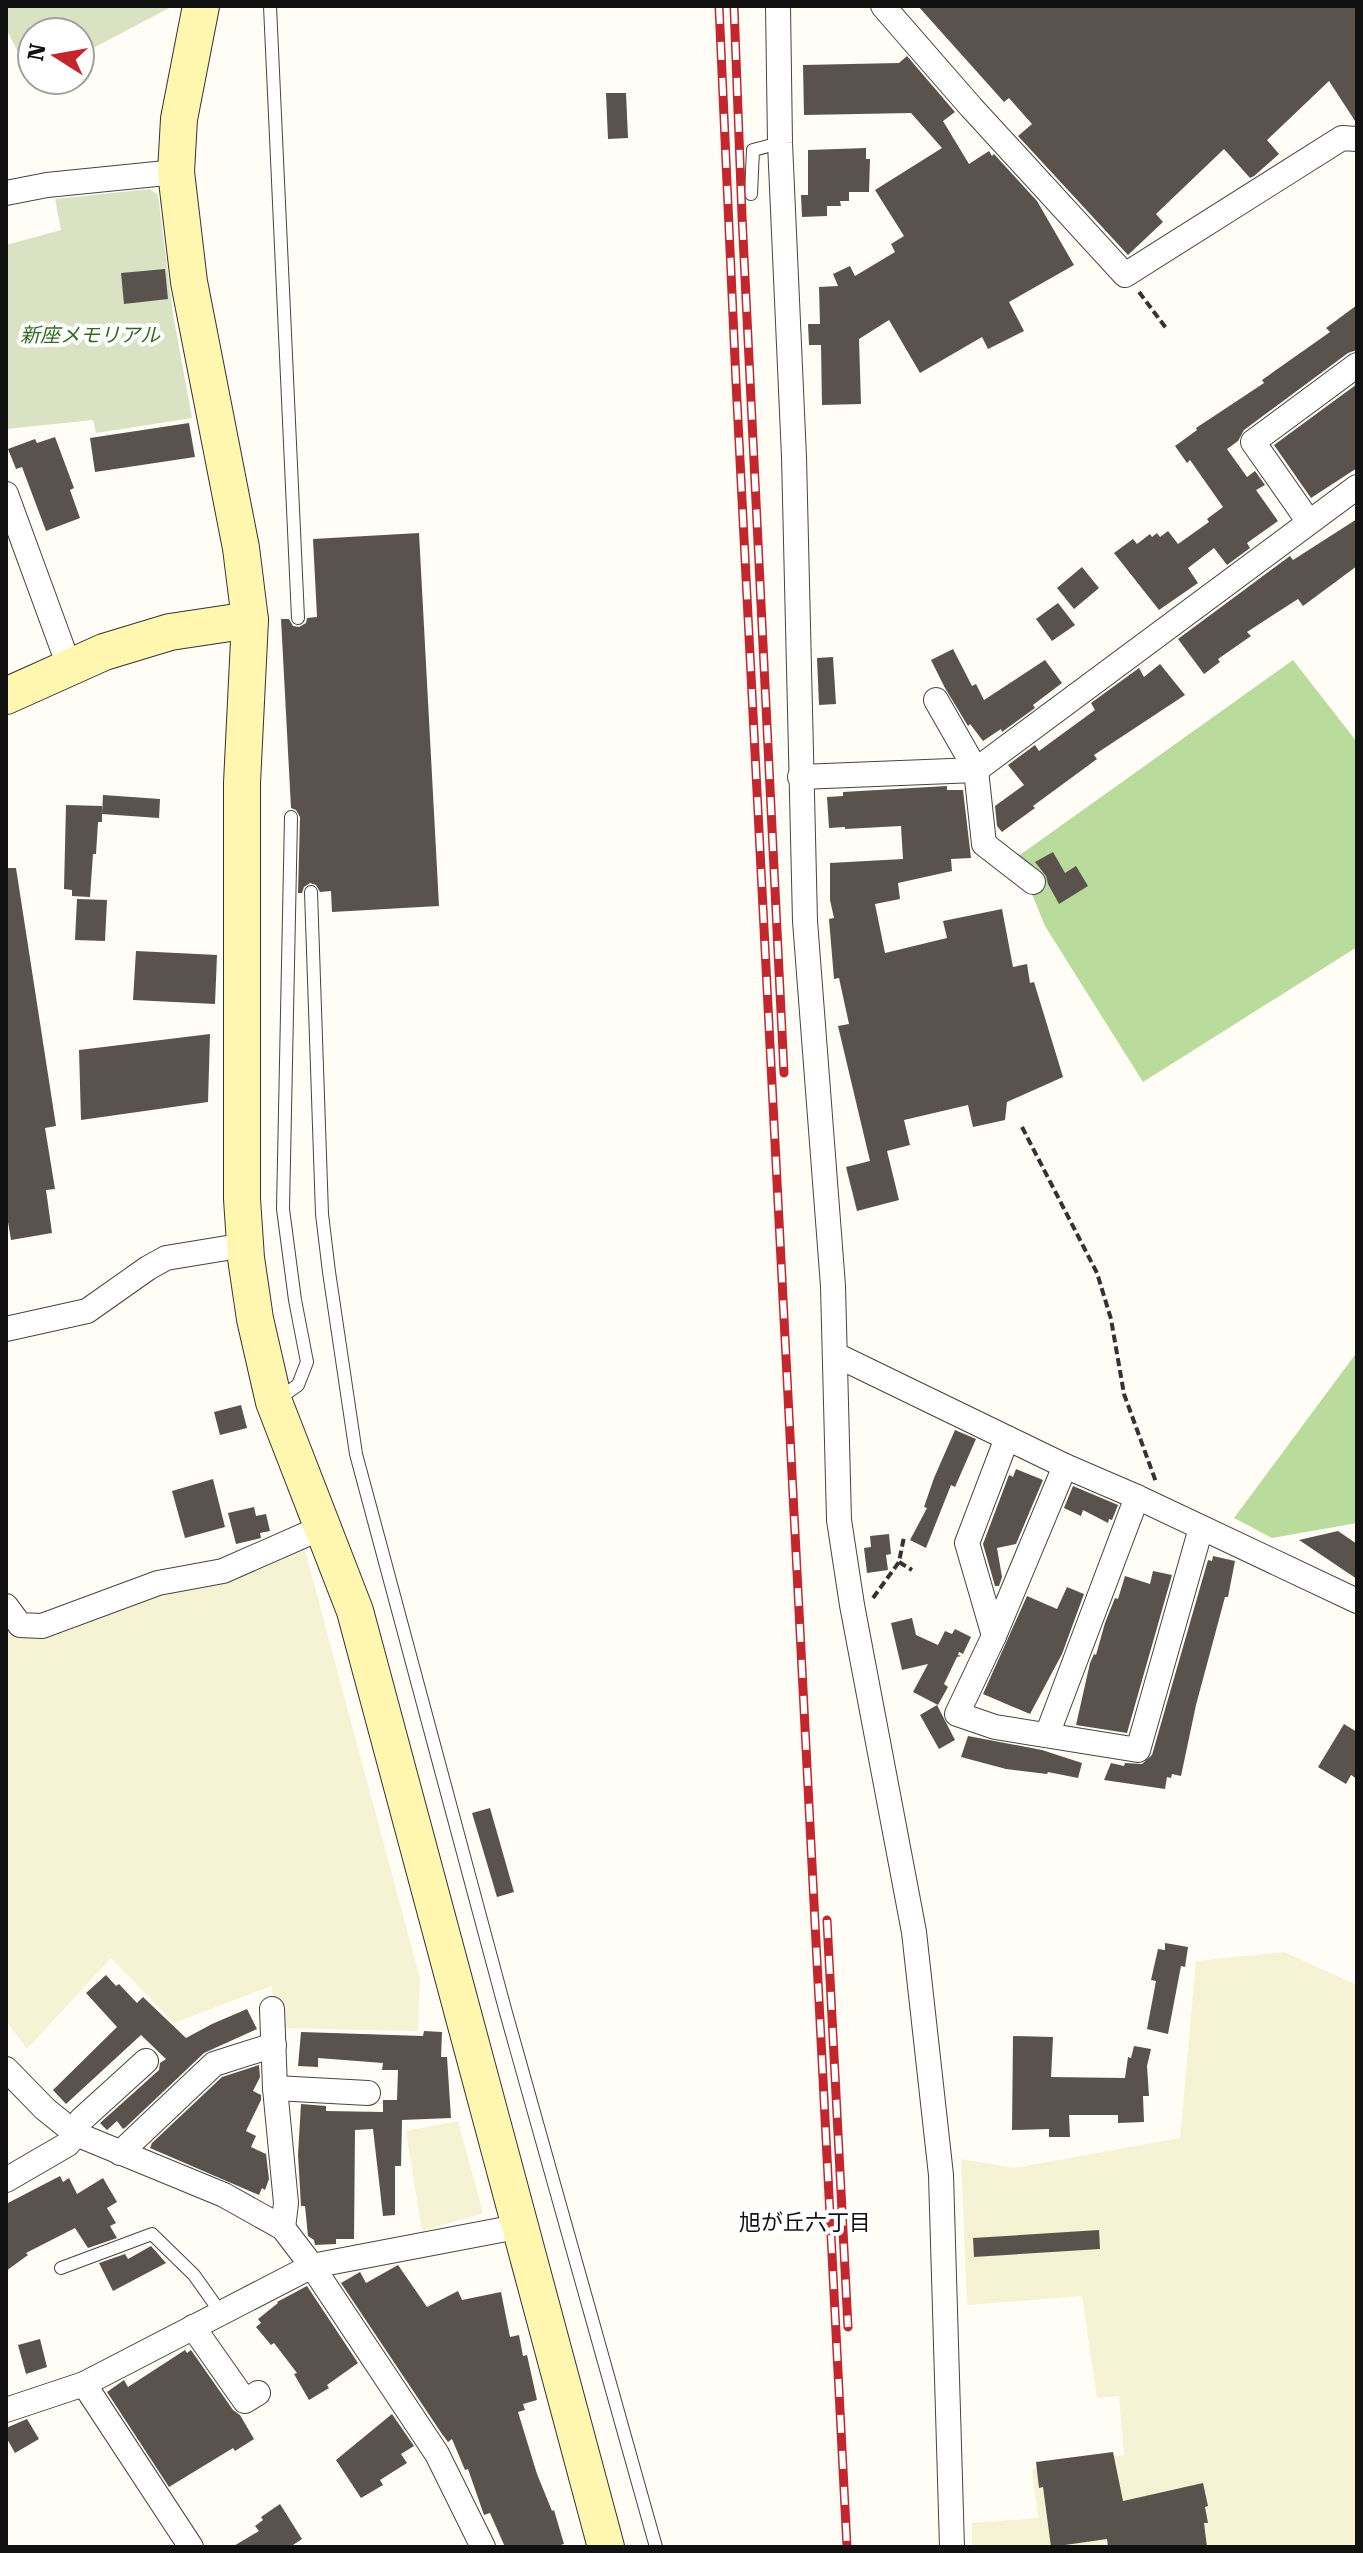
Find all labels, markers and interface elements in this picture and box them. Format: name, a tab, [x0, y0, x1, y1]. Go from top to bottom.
north arrow	[16, 16, 96, 96]
text: N	[23, 42, 51, 63]
park label: 新座メモリアル	[20, 323, 161, 347]
district label: 旭が丘六丁目	[739, 2210, 871, 2235]

